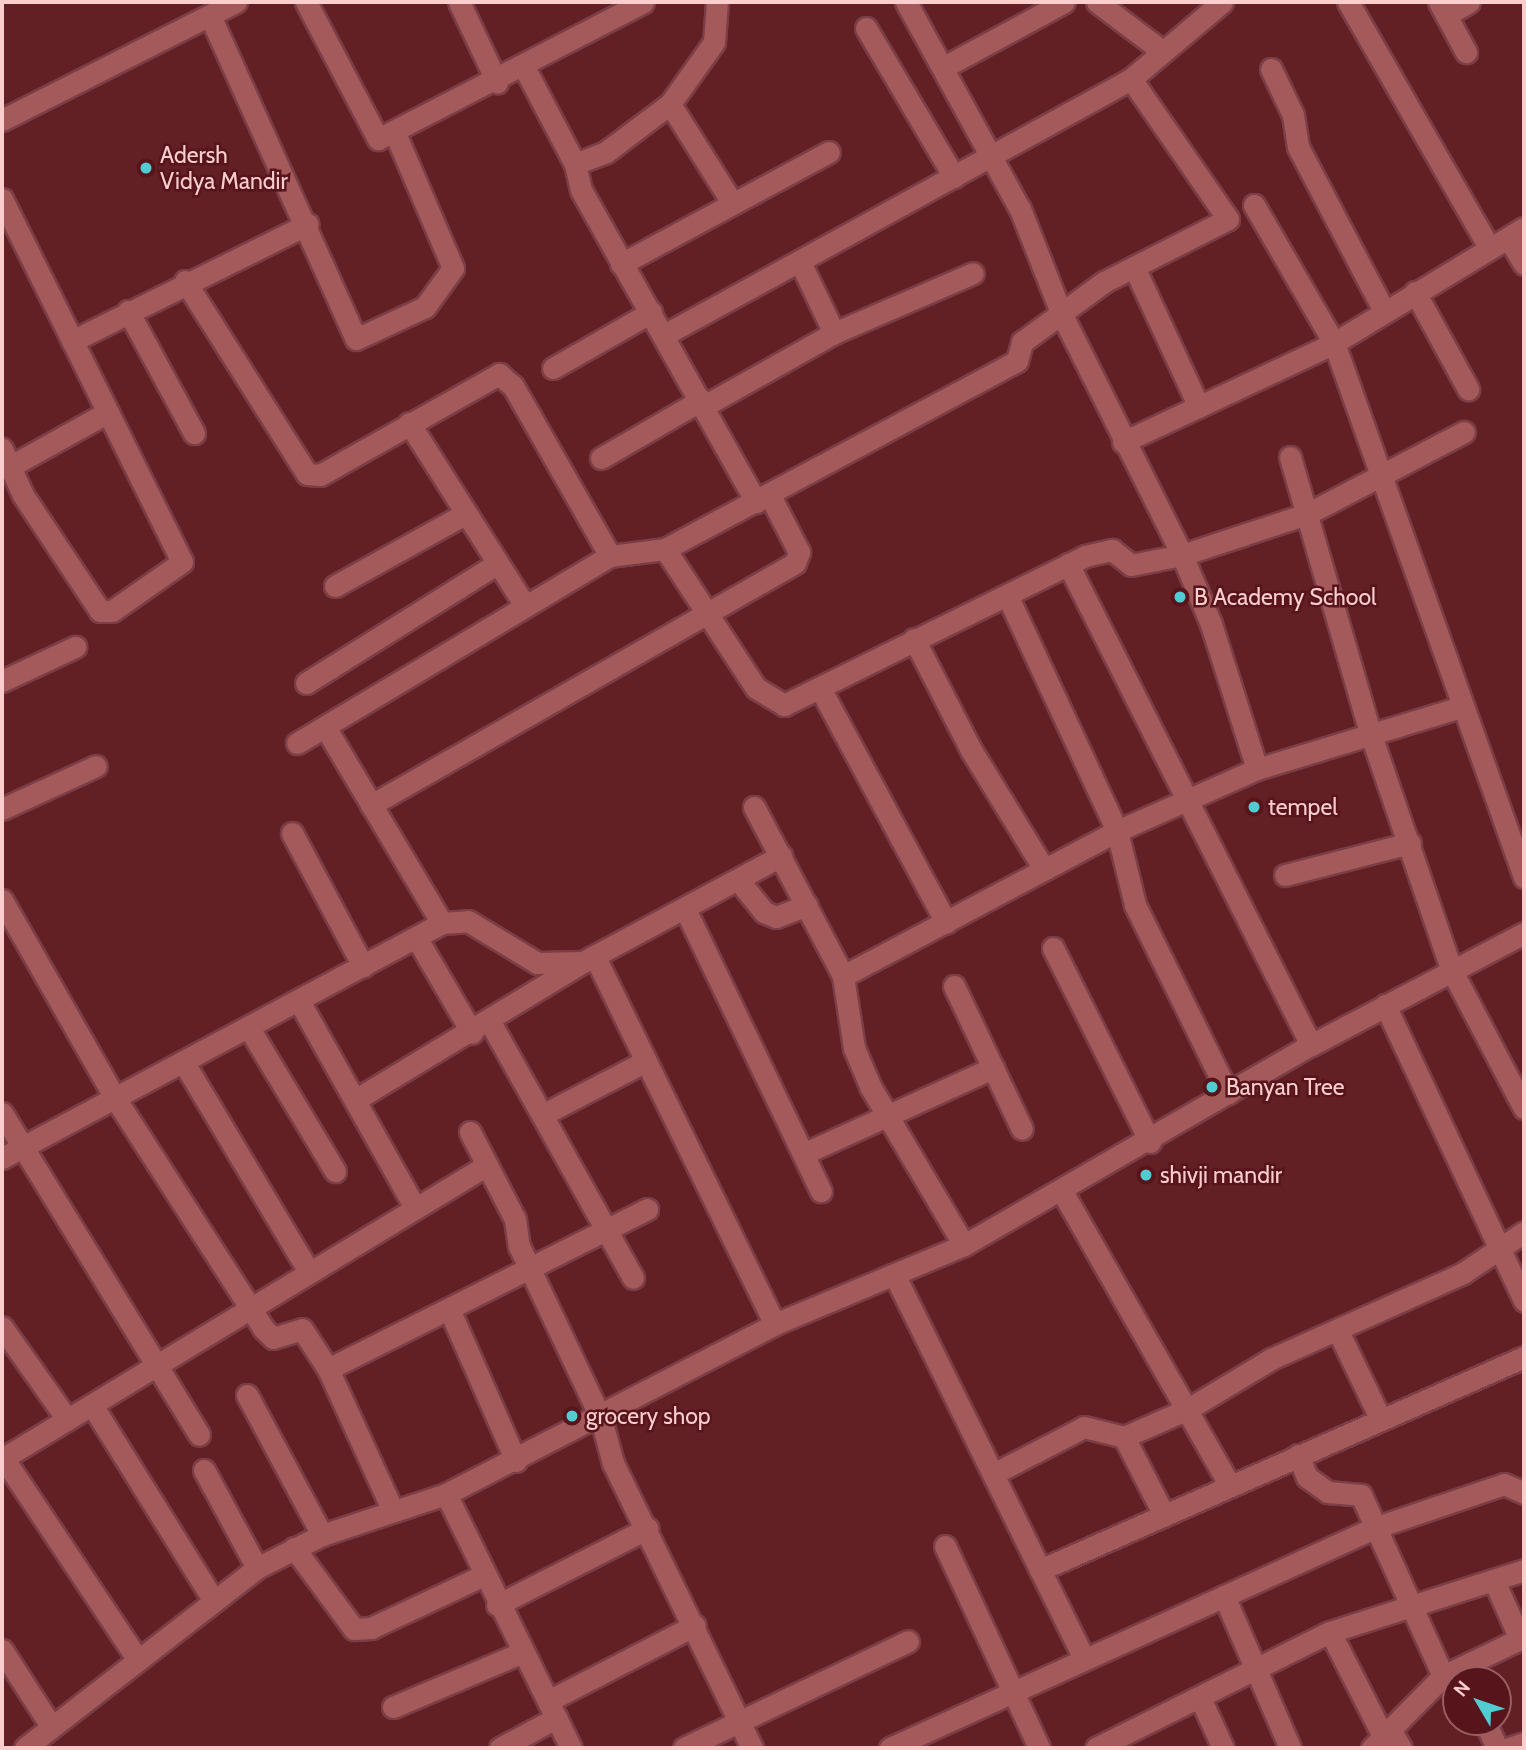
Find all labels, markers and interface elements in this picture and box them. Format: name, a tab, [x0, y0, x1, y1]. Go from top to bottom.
place label: Adersh Vidya Mandir	[160, 141, 288, 195]
marker: Adersh Vidya Mandir	[138, 160, 154, 176]
place label: B Academy School	[1194, 583, 1377, 611]
marker: B Academy School	[1172, 589, 1188, 605]
place label: tempel	[1268, 793, 1338, 821]
marker: tempel	[1246, 799, 1262, 815]
place label: Banyan Tree	[1226, 1073, 1345, 1101]
marker: Banyan Tree	[1204, 1079, 1220, 1095]
place label: shivji mandir	[1160, 1161, 1282, 1189]
marker: shivji mandir	[1138, 1167, 1154, 1183]
place label: grocery shop	[586, 1402, 711, 1430]
marker: grocery shop	[564, 1408, 580, 1424]
north arrow	[1442, 1666, 1512, 1736]
text: N	[1449, 1676, 1475, 1701]

